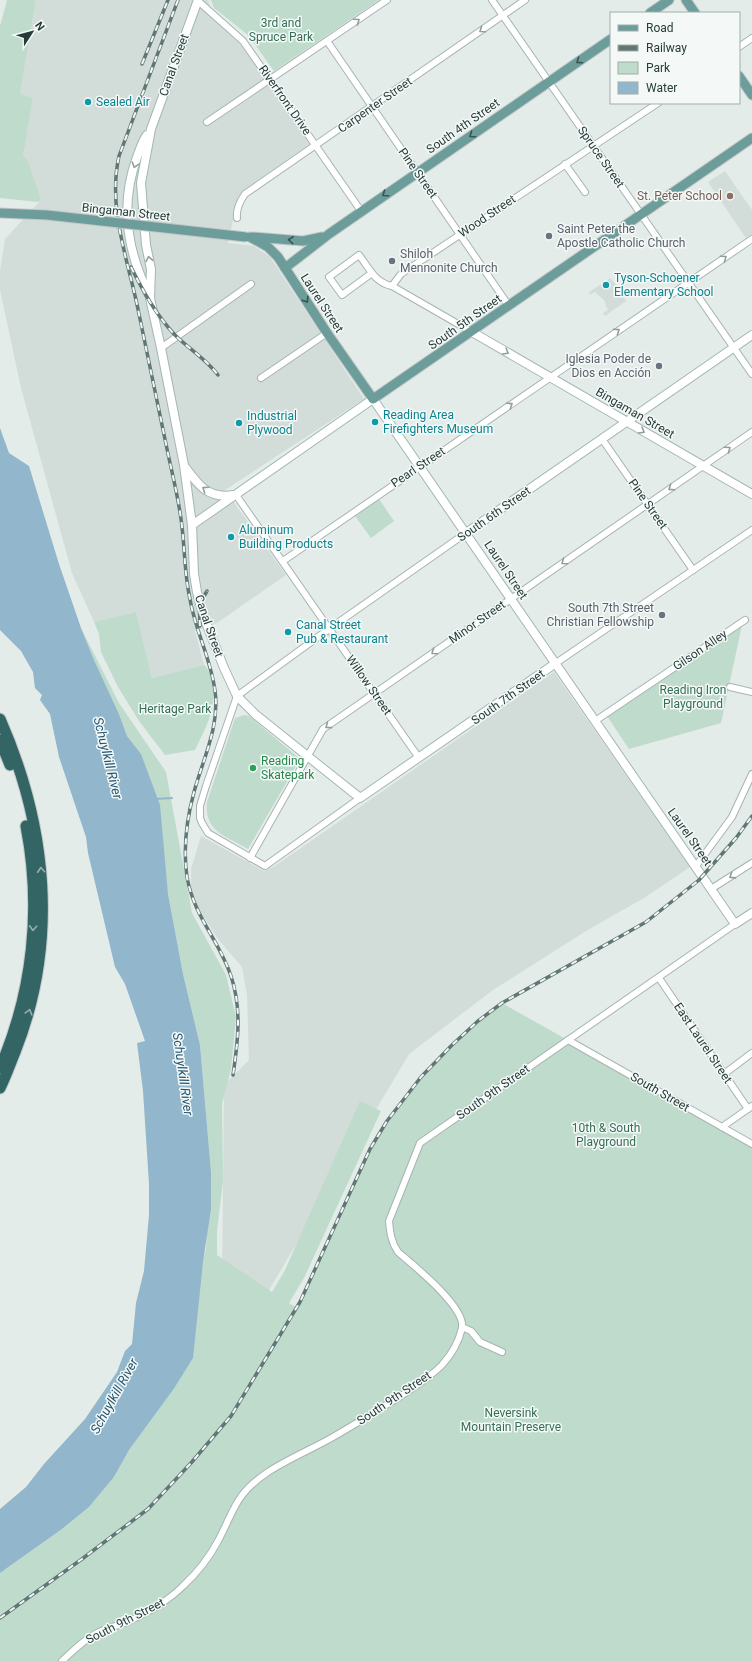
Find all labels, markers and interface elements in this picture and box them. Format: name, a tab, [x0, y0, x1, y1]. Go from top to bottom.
north arrow	[12, 12, 52, 52]
legend	[610, 12, 740, 104]
park label: 3rd and Spruce Park	[249, 16, 314, 44]
one-way arrow	[353, 18, 360, 26]
text: N	[32, 19, 47, 34]
text: Road	[646, 21, 674, 35]
one-way arrow	[479, 25, 486, 32]
street label: Canal Street	[156, 32, 192, 98]
text: Railway	[646, 41, 687, 55]
one-way arrow	[576, 56, 583, 64]
text: Park	[646, 61, 671, 75]
street label: Riverfront Drive	[256, 62, 314, 138]
street label: Carpenter Street	[335, 74, 415, 136]
text: Water	[646, 81, 677, 95]
place label: Sealed Air	[96, 95, 150, 109]
street label: South 4th Street	[424, 96, 502, 156]
marker: Sealed Air	[83, 97, 93, 107]
street label: Spruce Street	[575, 124, 627, 190]
one-way arrow	[469, 130, 476, 137]
street label: Pine Street	[396, 145, 440, 201]
one-way arrow	[131, 161, 140, 168]
one-way arrow	[383, 189, 390, 196]
place label: St. Peter School	[637, 189, 722, 203]
marker: St. Peter School	[725, 191, 735, 201]
street label: Wood Street	[456, 192, 518, 240]
street label: Bingaman Street	[81, 200, 171, 224]
place label: Saint Peter the Apostle Catholic Church	[557, 222, 685, 250]
marker: Saint Peter the Apostle Catholic Church	[544, 231, 554, 241]
one-way arrow	[288, 236, 294, 245]
place label: Shiloh Mennonite Church	[400, 247, 498, 275]
one-way arrow	[145, 256, 154, 263]
marker: Shiloh Mennonite Church	[387, 256, 397, 266]
one-way arrow	[720, 256, 727, 263]
street label: Laurel Street	[298, 271, 346, 335]
place label: Tyson-Schoener Elementary School	[614, 271, 714, 299]
marker: Tyson-Schoener Elementary School	[601, 280, 611, 290]
street label: South 5th Street	[426, 292, 504, 352]
one-way arrow	[301, 296, 309, 303]
one-way arrow	[613, 328, 620, 336]
one-way arrow	[502, 348, 509, 355]
place label: Iglesia Poder de Dios en Acción	[565, 352, 651, 380]
marker: Iglesia Poder de Dios en Acción	[654, 361, 664, 371]
street label: Bingaman Street	[593, 385, 677, 441]
one-way arrow	[506, 402, 513, 410]
place label: Reading Area Firefighters Museum	[383, 408, 493, 436]
place label: Industrial Plywood	[247, 409, 297, 437]
marker: Reading Area Firefighters Museum	[370, 417, 380, 427]
marker: Industrial Plywood	[234, 418, 244, 428]
one-way arrow	[638, 427, 645, 434]
street label: Pearl Street	[388, 444, 448, 490]
one-way arrow	[723, 447, 730, 454]
street label: Pine Street	[626, 476, 670, 532]
one-way arrow	[668, 483, 675, 491]
street label: South 6th Street	[455, 484, 533, 544]
one-way arrow	[202, 486, 209, 494]
place label: Aluminum Building Products	[239, 523, 333, 551]
marker: Aluminum Building Products	[226, 532, 236, 542]
street label: Laurel Street	[481, 538, 531, 602]
one-way arrow	[561, 557, 568, 565]
street label: Canal Street	[192, 593, 226, 659]
street label: Minor Street	[446, 597, 508, 647]
place label: South 7th Street Christian Fellowship	[546, 601, 654, 629]
marker: South 7th Street Christian Fellowship	[657, 610, 667, 620]
place label: Canal Street Pub & Restaurant	[296, 618, 388, 646]
marker: Canal Street Pub & Restaurant	[283, 627, 293, 637]
street label: Gilson Alley	[670, 627, 730, 673]
one-way arrow	[431, 647, 438, 655]
street label: Willow Street	[343, 652, 395, 718]
street label: South 7th Street	[469, 667, 547, 727]
park label: Reading Iron Playground	[660, 683, 727, 711]
park label: Heritage Park	[139, 702, 212, 716]
water label: Schuylkill River	[91, 716, 126, 801]
one-way arrow	[325, 721, 332, 728]
place label: Reading Skatepark	[261, 754, 315, 782]
marker: Reading Skatepark	[248, 763, 258, 773]
street label: Laurel Street	[665, 805, 715, 869]
one-way arrow	[37, 867, 46, 873]
one-way arrow	[729, 872, 736, 879]
one-way arrow	[29, 925, 38, 931]
street label: East Laurel Street	[671, 1000, 735, 1086]
one-way arrow	[24, 1009, 33, 1016]
water label: Schuylkill River	[170, 1032, 196, 1117]
street label: South 9th Street	[454, 1062, 532, 1122]
street label: South Street	[628, 1069, 692, 1115]
park label: 10th & South Playground	[572, 1121, 640, 1149]
water label: Schuylkill River	[87, 1355, 141, 1436]
street label: South 9th Street	[354, 1368, 434, 1428]
park label: Neversink Mountain Preserve	[461, 1406, 561, 1434]
street label: South 9th Street	[84, 1595, 167, 1647]

